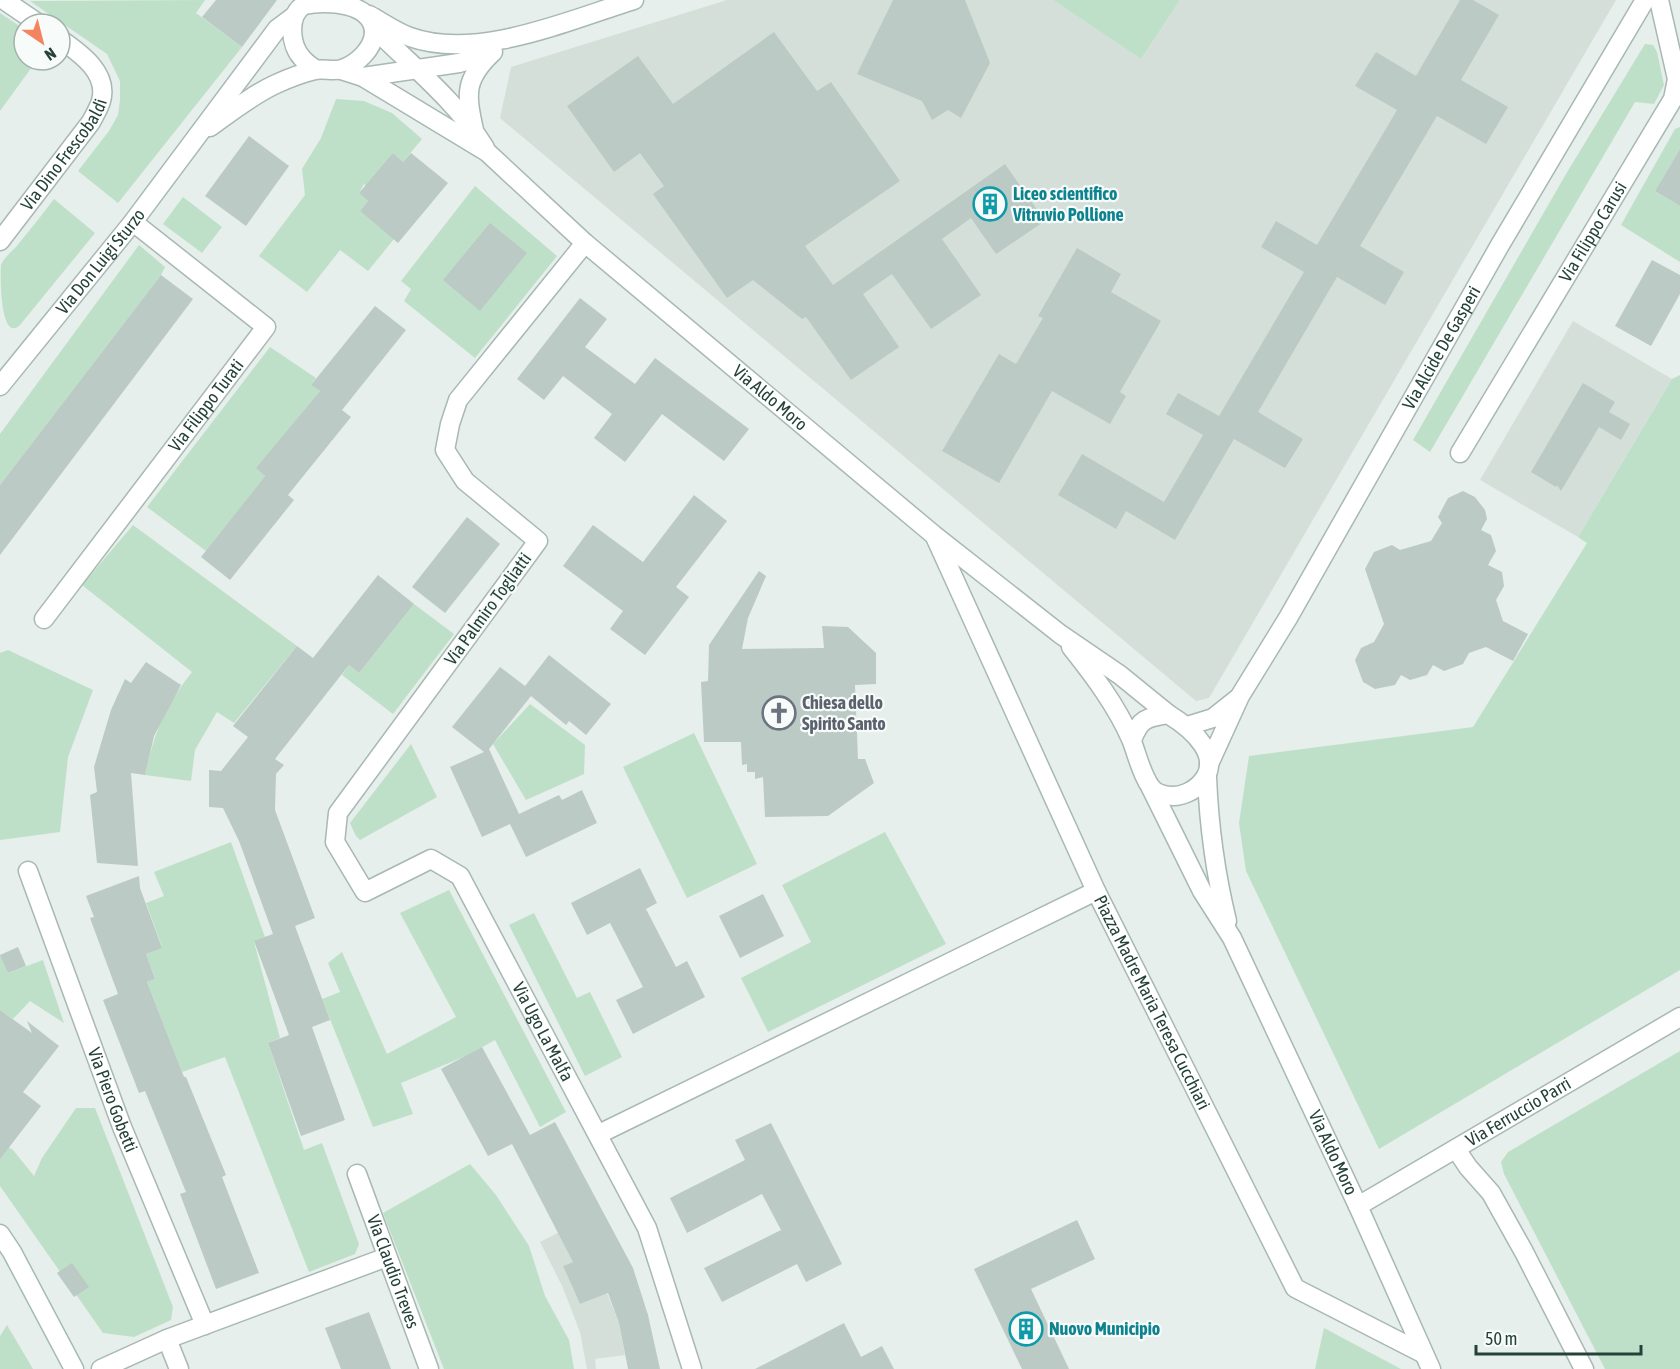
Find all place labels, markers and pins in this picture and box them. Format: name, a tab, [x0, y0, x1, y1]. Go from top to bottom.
place label: Liceo scientifico Vitruvio Pollione	[1012, 183, 1124, 225]
building icon: Liceo scientifico Vitruvio Pollione	[972, 186, 1008, 222]
place label: Chiesa dello Spirito Santo	[802, 692, 886, 734]
church icon: Chiesa dello Spirito Santo	[761, 695, 797, 731]
building icon: Nuovo Municipio	[1008, 1311, 1044, 1347]
place label: Nuovo Municipio	[1049, 1318, 1160, 1339]

